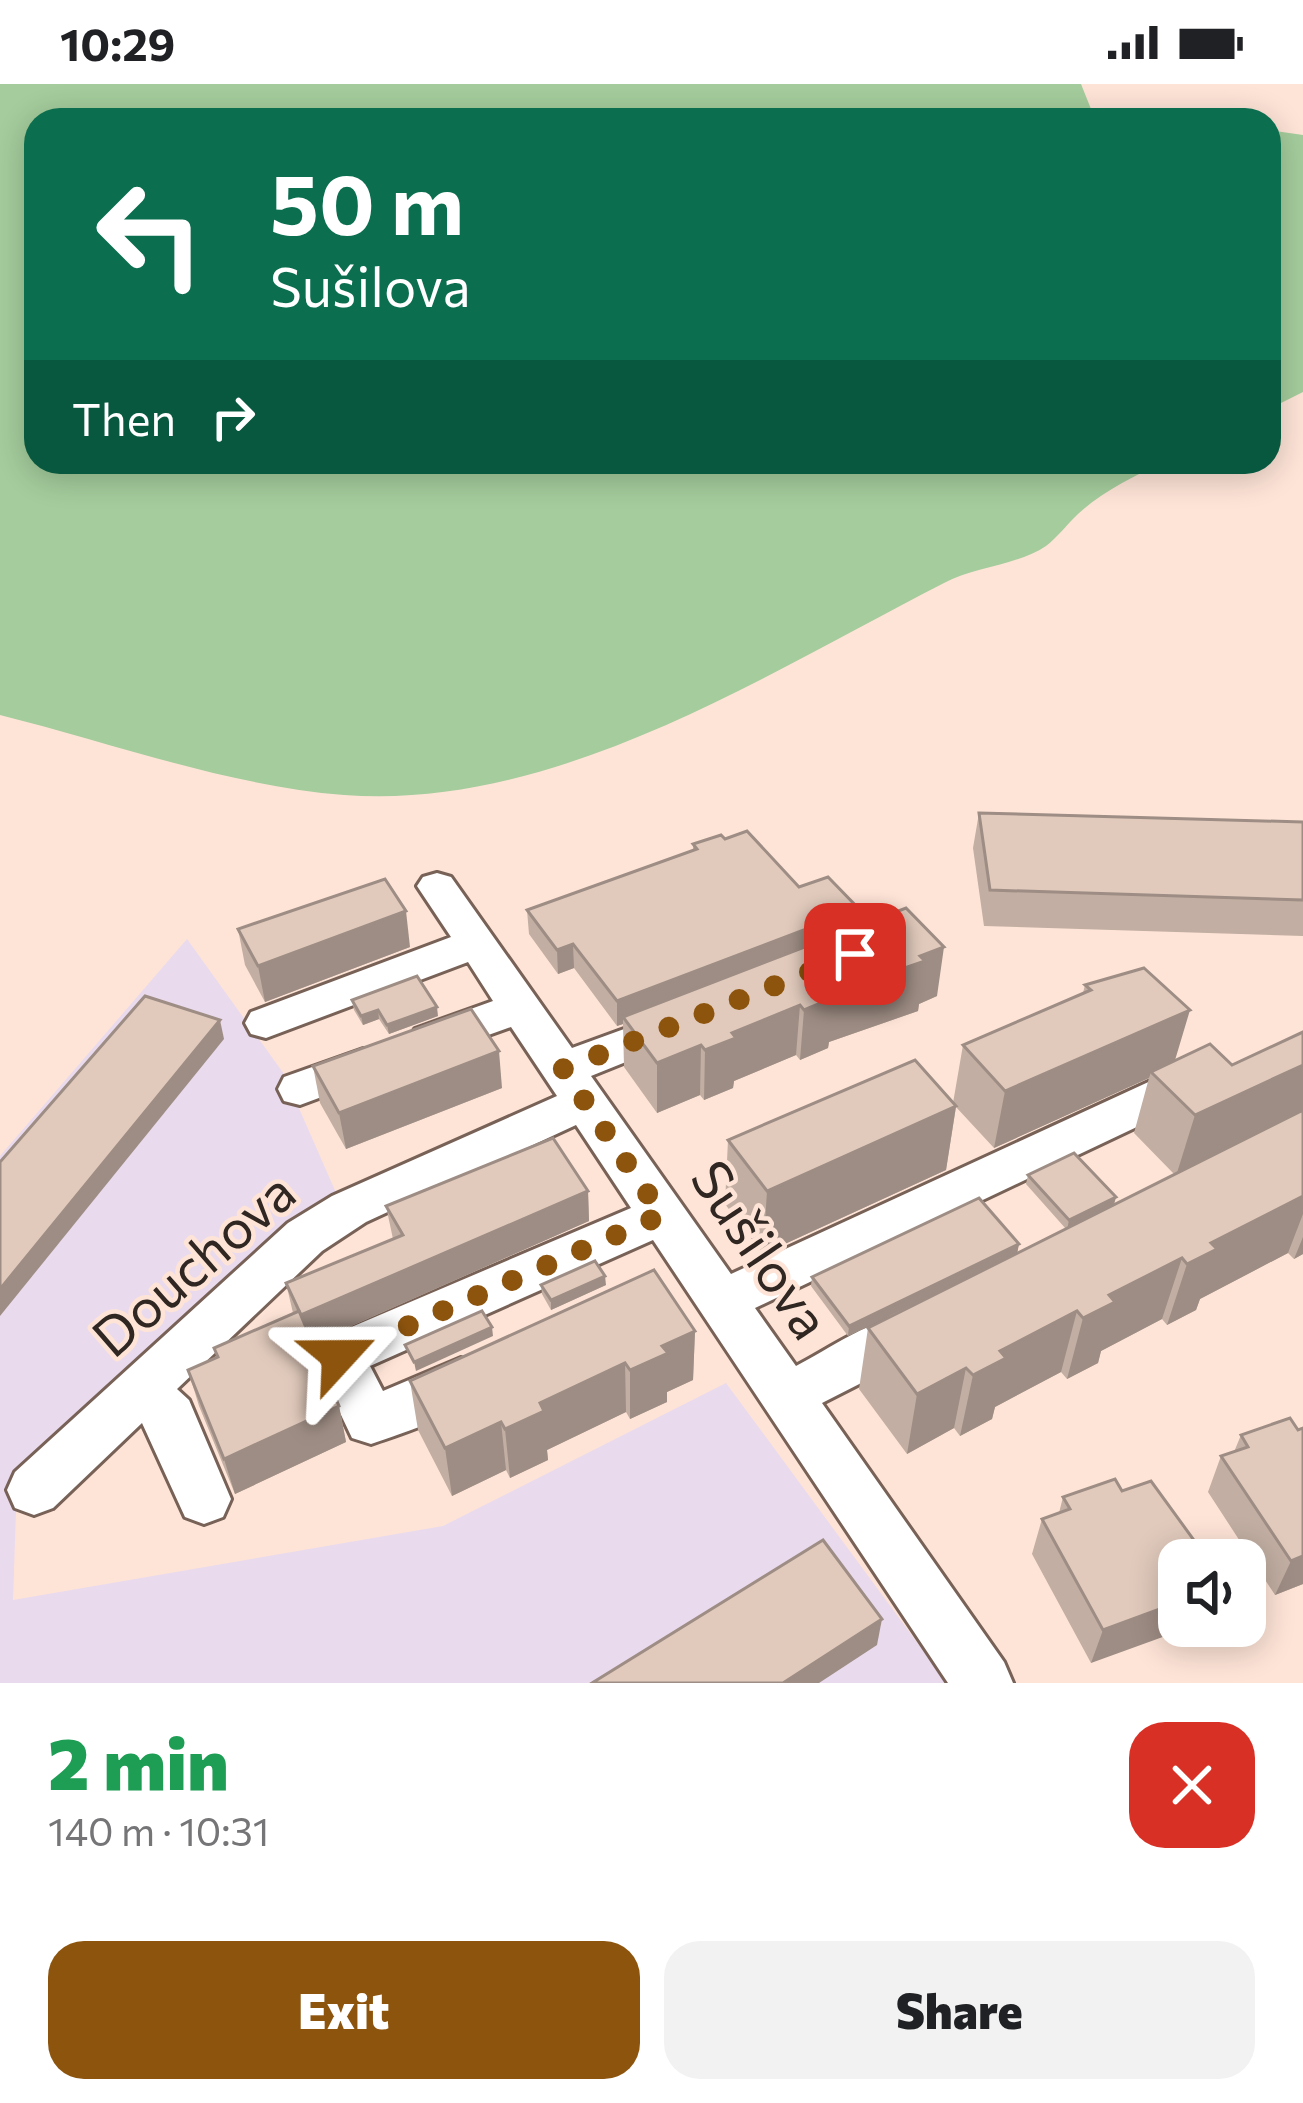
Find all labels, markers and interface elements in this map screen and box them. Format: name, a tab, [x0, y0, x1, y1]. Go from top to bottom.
text: 10:29	[60, 15, 175, 70]
text: 50 m	[270, 150, 464, 252]
icon: left	[72, 156, 228, 312]
text: Sušilova	[270, 252, 471, 318]
icon: right	[200, 384, 266, 450]
text: Then	[72, 390, 176, 445]
pin	[804, 903, 906, 1005]
icon: arrive	[822, 921, 888, 987]
street label: Sušilova	[679, 1147, 846, 1350]
street label: Douchova	[77, 1157, 307, 1369]
position arrow	[276, 1293, 402, 1419]
map controls	[1158, 1539, 1266, 1647]
button: sound	[1158, 1539, 1266, 1647]
text: 2 min	[48, 1717, 229, 1805]
button: close	[1129, 1722, 1255, 1848]
text: 140 m · 10:31	[48, 1806, 269, 1854]
button: Exit	[48, 1941, 640, 2079]
button: Share	[664, 1941, 1255, 2079]

